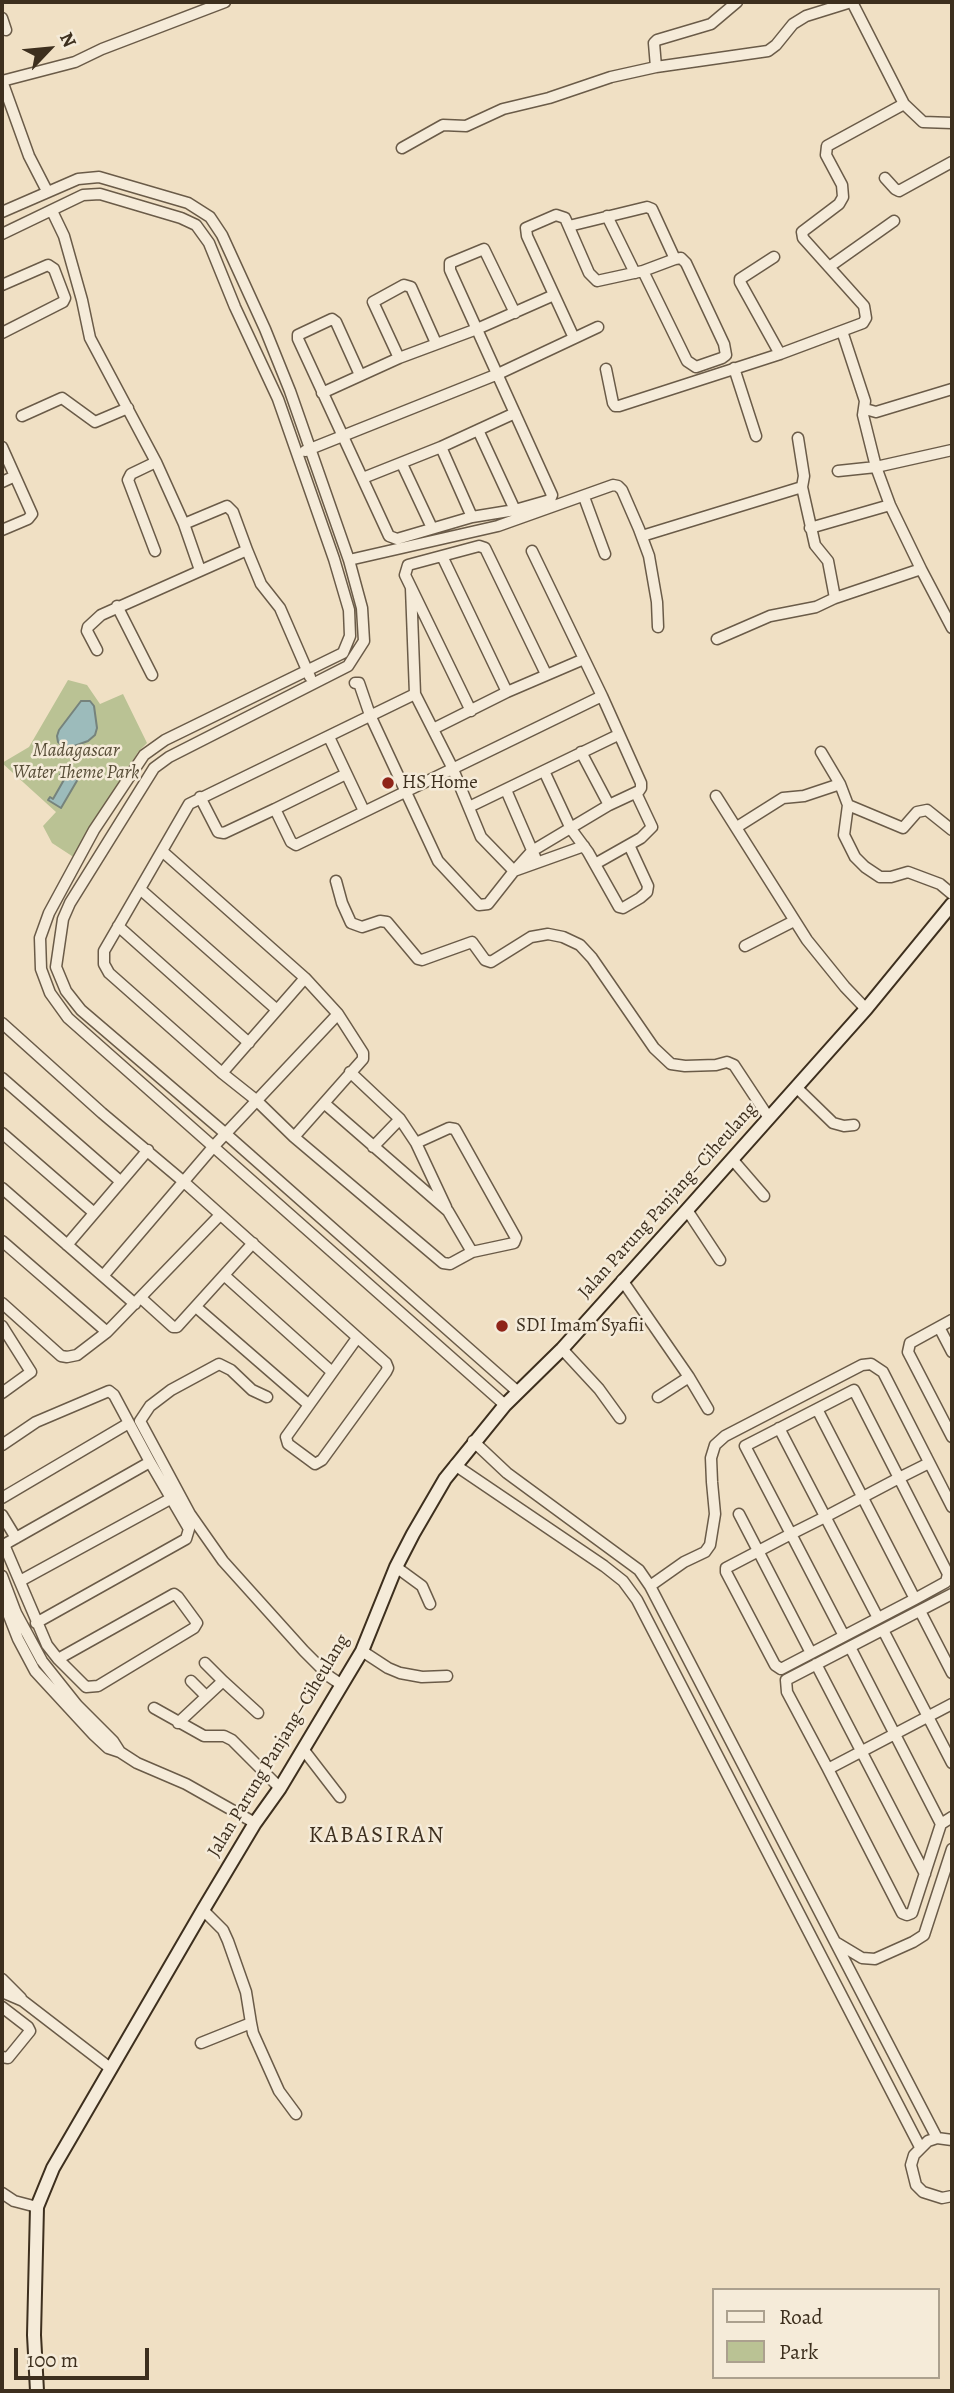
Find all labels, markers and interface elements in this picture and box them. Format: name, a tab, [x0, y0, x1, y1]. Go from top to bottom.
north arrow	[14, 14, 84, 84]
text: N	[53, 28, 83, 52]
park label: Madagascar Water Theme Park	[12, 740, 140, 784]
place label: HS Home	[402, 772, 478, 794]
marker: HS Home	[380, 775, 396, 791]
street label: Jalan Parung Panjang–Ciheulang	[574, 1098, 762, 1304]
place label: SDI Imam Syafii	[516, 1315, 644, 1337]
marker: SDI Imam Syafii	[494, 1318, 510, 1334]
street label: Jalan Parung Panjang–Ciheulang	[203, 1630, 355, 1862]
district label: KABASIRAN	[310, 1822, 444, 1850]
legend	[712, 2288, 940, 2379]
text: Road	[779, 2303, 823, 2331]
scale bar	[18, 2334, 152, 2378]
text: Park	[779, 2338, 818, 2366]
text: 100 m	[27, 2346, 78, 2374]

